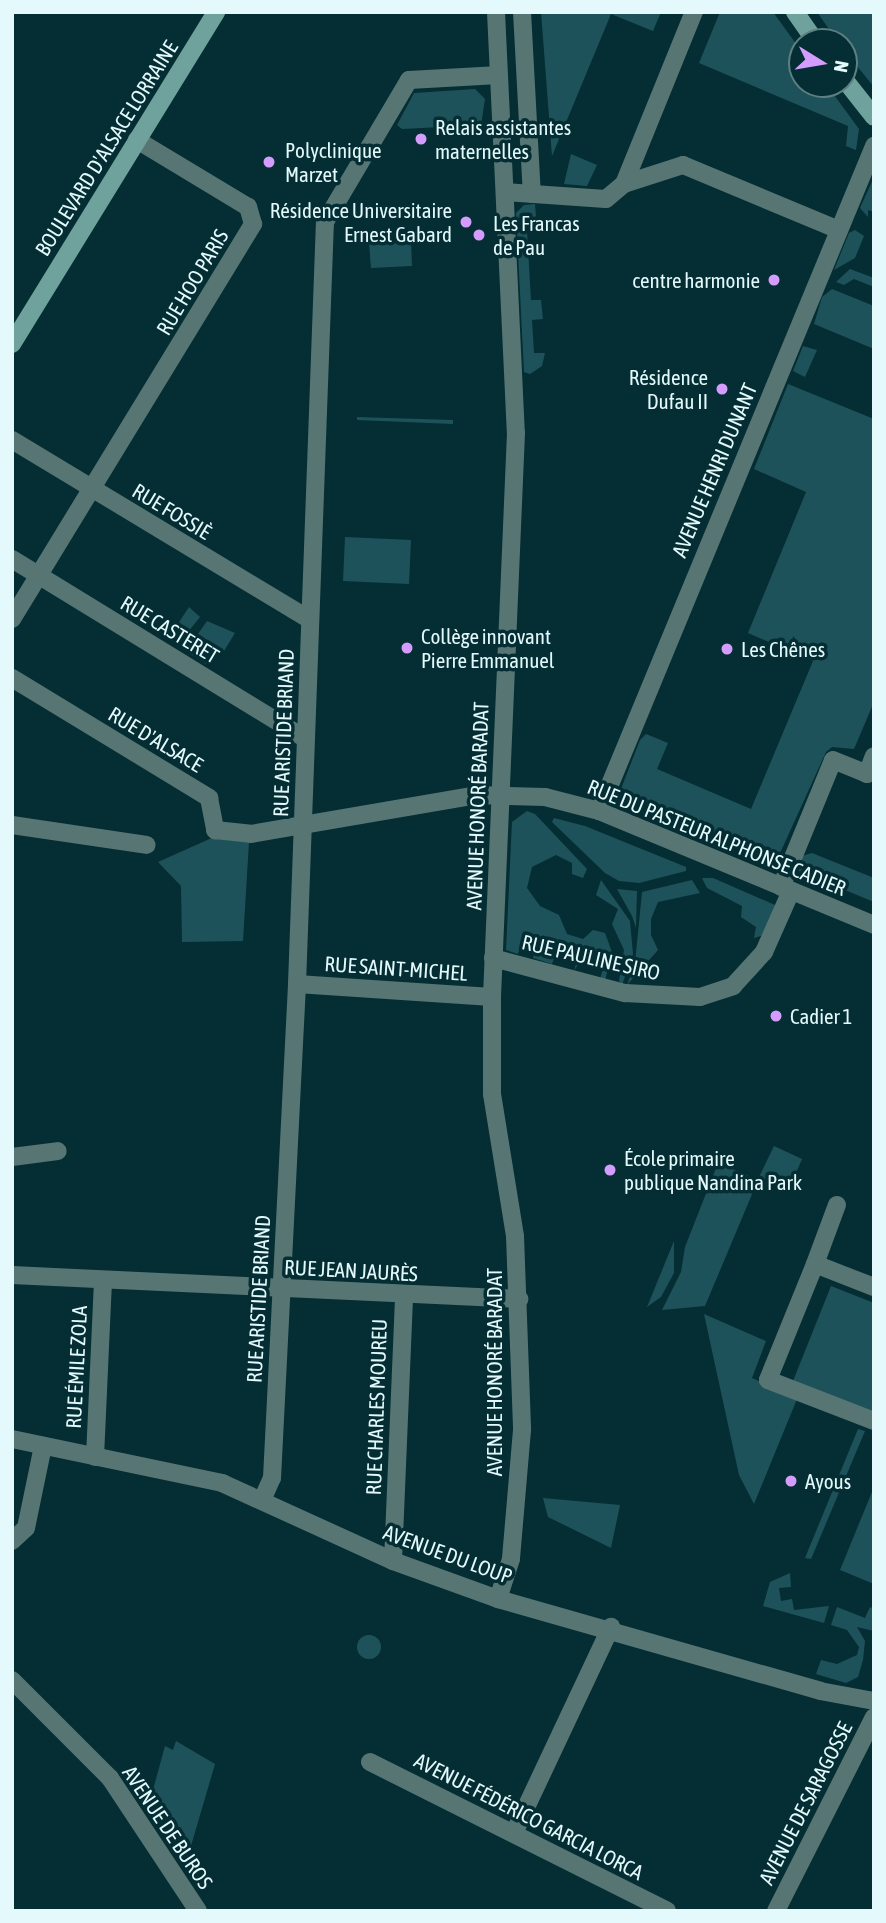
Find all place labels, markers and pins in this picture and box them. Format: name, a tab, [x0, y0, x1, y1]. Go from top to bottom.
place label: Relais assistantes maternelles	[435, 114, 571, 164]
marker: Relais assistantes maternelles	[413, 131, 429, 147]
place label: Polyclinique Marzet	[285, 137, 382, 187]
marker: Polyclinique Marzet	[259, 152, 279, 172]
place label: Résidence Universitaire Ernest Gabard	[270, 197, 452, 247]
place label: Les Francas de Pau	[493, 210, 580, 260]
marker: Résidence Universitaire Ernest Gabard	[458, 214, 474, 230]
marker: Les Francas de Pau	[471, 227, 487, 243]
place label: centre harmonie	[632, 267, 760, 293]
marker: centre harmonie	[766, 272, 782, 288]
place label: Résidence Dufau II	[629, 364, 708, 414]
marker: Résidence Dufau II	[714, 381, 730, 397]
place label: Collège innovant Pierre Emmanuel	[421, 623, 554, 673]
place label: Les Chênes	[741, 636, 825, 662]
marker: Collège innovant Pierre Emmanuel	[399, 640, 415, 656]
marker: Les Chênes	[719, 641, 735, 657]
place label: Cadier 1	[790, 1003, 852, 1029]
marker: Cadier 1	[768, 1008, 784, 1024]
place label: École primaire publique Nandina Park	[624, 1145, 802, 1195]
marker: École primaire publique Nandina Park	[602, 1162, 618, 1178]
place label: Ayous	[805, 1468, 851, 1494]
marker: Ayous	[783, 1473, 799, 1489]

